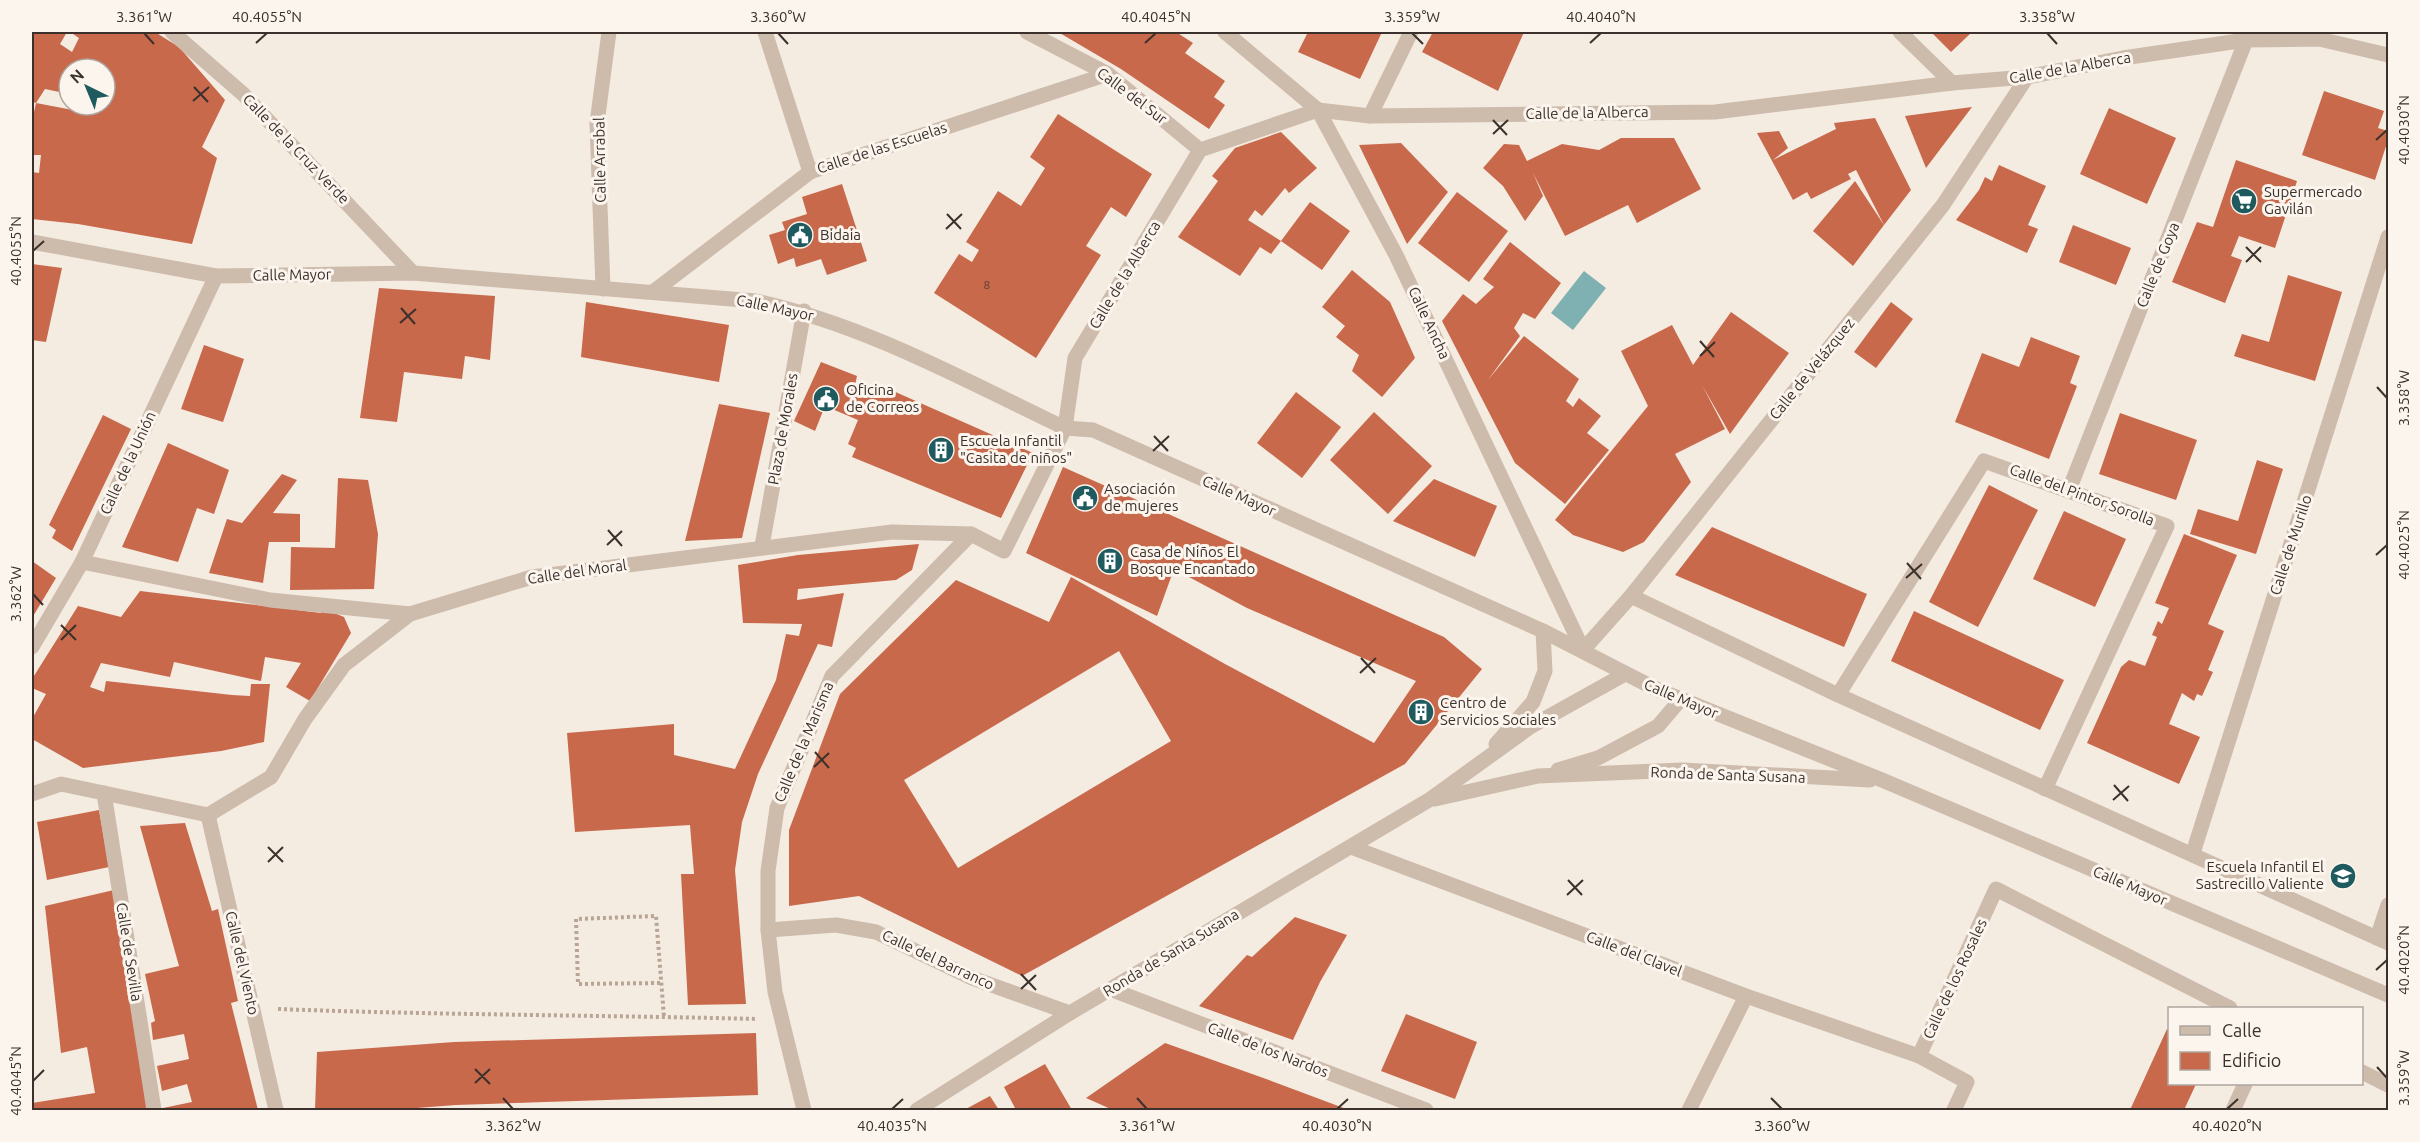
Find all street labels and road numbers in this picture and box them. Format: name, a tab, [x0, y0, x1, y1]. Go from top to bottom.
street label: Calle de la Alberca	[2008, 48, 2132, 87]
street label: Calle del Sur	[1094, 64, 1171, 128]
street label: Calle de la Cruz Verde	[240, 90, 353, 207]
street label: Calle de la Alberca	[1525, 103, 1649, 122]
street label: Calle Arrabal	[590, 117, 609, 203]
street label: Calle de las Escuelas	[815, 118, 949, 177]
street label: Calle de la Alberca	[1086, 218, 1164, 332]
street label: Calle de Goya	[2133, 220, 2182, 310]
street label: Calle Mayor	[252, 265, 332, 284]
street label: Calle Ancha	[1405, 284, 1454, 362]
street label: Calle Mayor	[735, 291, 816, 324]
street label: Calle de Velázquez	[1766, 315, 1858, 423]
street label: Plaza de Morales	[764, 372, 801, 486]
street label: Calle de la Unión	[96, 408, 159, 517]
street label: Calle del Pintor Sorolla	[2008, 460, 2157, 529]
street label: Calle Mayor	[1200, 472, 1279, 519]
street label: Calle de Murillo	[2266, 492, 2315, 597]
street label: Calle del Moral	[526, 556, 628, 587]
street label: Calle Mayor	[1642, 675, 1721, 722]
street label: Calle de la Marisma	[770, 679, 837, 805]
street label: Ronda de Santa Susana	[1650, 763, 1806, 786]
street label: Calle Mayor	[2091, 862, 2170, 909]
street label: Calle de Sevilla	[113, 901, 146, 1002]
street label: Ronda de Santa Susana	[1100, 905, 1242, 1000]
street label: Calle del Viento	[222, 909, 263, 1016]
street label: Calle de los Rosales	[1919, 916, 1990, 1042]
street label: Calle del Barranco	[880, 926, 997, 993]
street label: Calle del Clavel	[1584, 927, 1685, 980]
street label: Calle de los Nardos	[1205, 1019, 1331, 1080]

